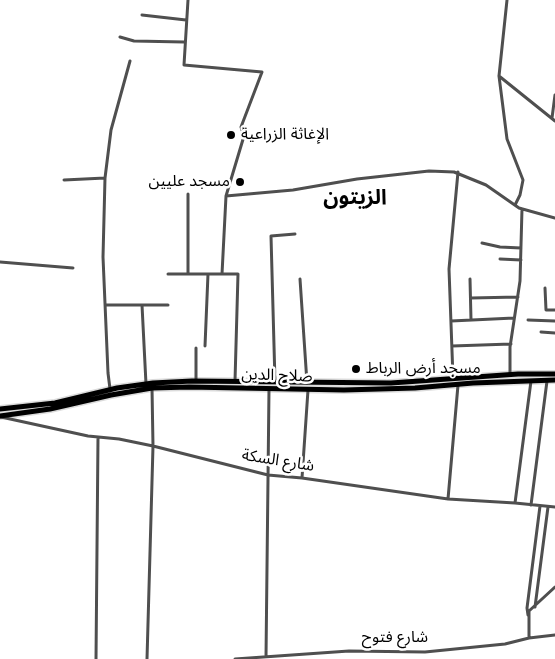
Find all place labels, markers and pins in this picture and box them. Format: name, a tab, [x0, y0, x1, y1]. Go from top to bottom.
place label: الإغاثة الزراعية	[241, 125, 329, 145]
marker: الإغاثة الزراعية	[225, 129, 237, 141]
place label: مسجد عليين	[149, 172, 230, 192]
marker: مسجد عليين	[234, 176, 246, 188]
place label: مسجد أرض الرباط	[366, 359, 481, 379]
marker: مسجد أرض الرباط	[350, 363, 362, 375]

